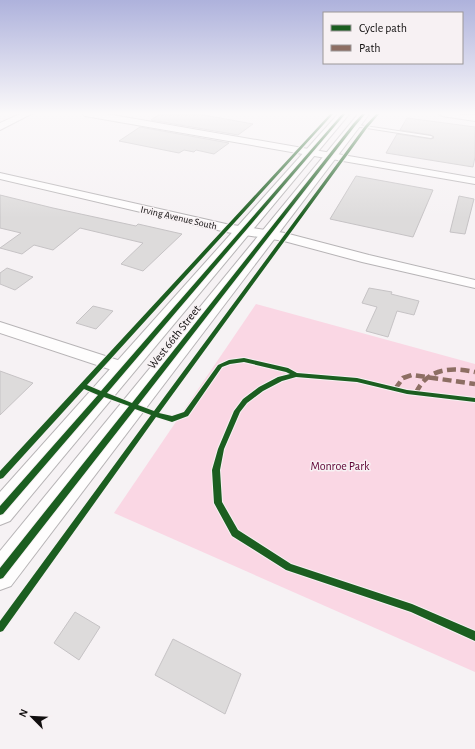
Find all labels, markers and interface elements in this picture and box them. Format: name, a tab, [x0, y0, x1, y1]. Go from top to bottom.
legend	[323, 12, 463, 64]
text: Cycle path	[359, 22, 407, 35]
text: Path	[359, 42, 381, 54]
street label: Irving Avenue South	[140, 204, 218, 232]
street label: West 66th Street	[145, 303, 203, 371]
park label: Monroe Park	[310, 460, 370, 472]
north arrow	[12, 697, 52, 737]
text: N	[17, 707, 30, 719]

